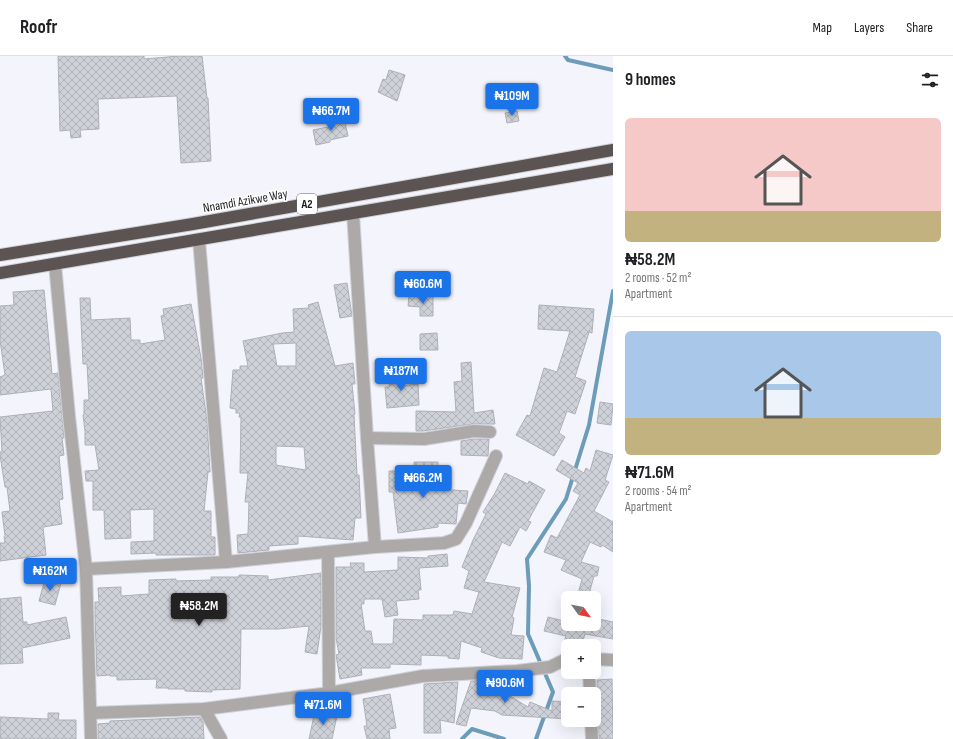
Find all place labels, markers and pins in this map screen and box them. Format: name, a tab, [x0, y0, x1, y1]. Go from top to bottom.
pin: ₦109M	[484, 83, 540, 117]
pin: ₦66.7M	[298, 98, 364, 132]
pin: ₦60.6M	[390, 271, 456, 305]
pin: ₦187M	[373, 358, 429, 392]
pin: ₦66.2M	[390, 465, 456, 499]
pin: ₦162M	[22, 558, 78, 592]
pin: ₦58.2M	[166, 593, 232, 627]
pin: ₦90.6M	[472, 670, 538, 704]
pin: ₦71.6M	[290, 692, 356, 726]

